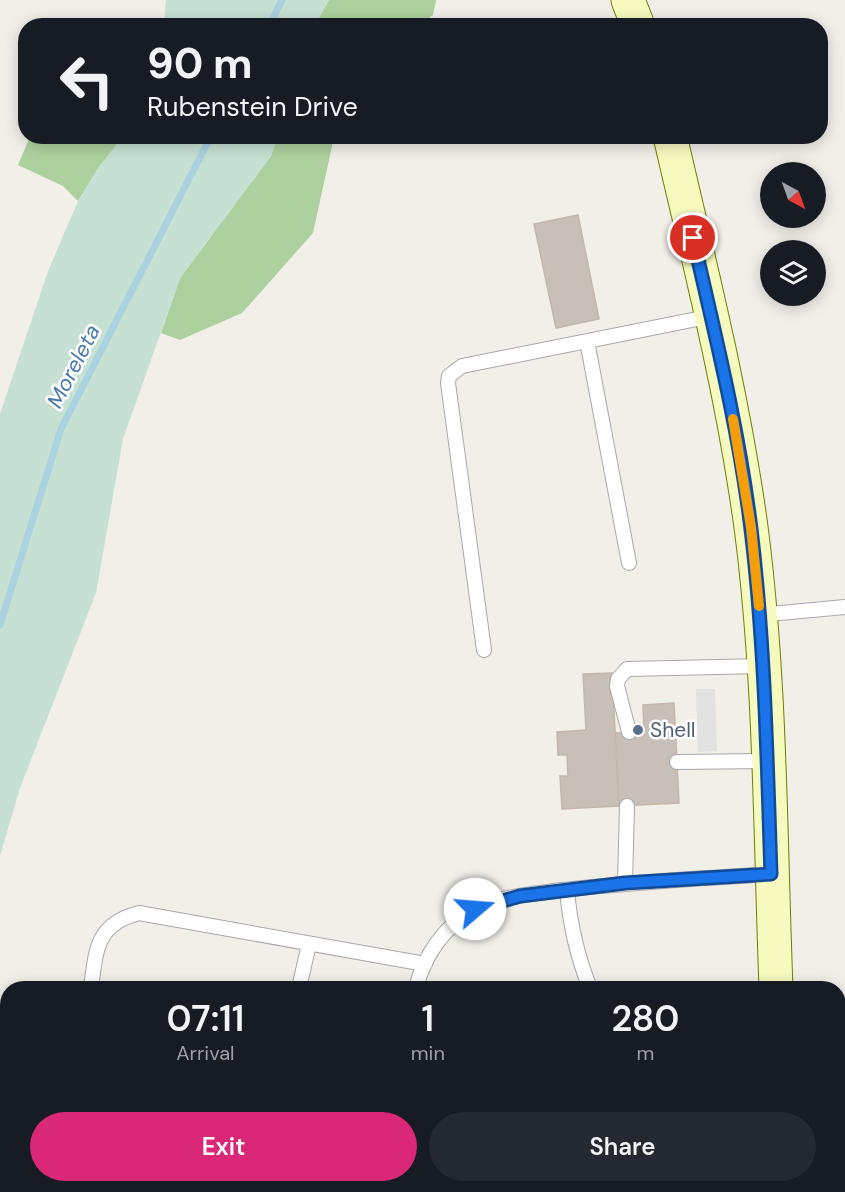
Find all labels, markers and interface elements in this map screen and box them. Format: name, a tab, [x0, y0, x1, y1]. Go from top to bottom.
text: 90 m	[147, 36, 253, 91]
icon: left	[48, 42, 126, 120]
text: Rubenstein Drive	[147, 89, 358, 124]
north arrow	[760, 162, 826, 228]
map controls	[760, 162, 826, 306]
pin	[667, 212, 718, 263]
icon: arrive	[676, 221, 709, 254]
button: layers	[760, 240, 826, 306]
water label: Moreleta	[40, 319, 107, 413]
place label: Shell	[650, 716, 696, 744]
marker: Shell	[631, 723, 645, 737]
position arrow	[443, 877, 507, 941]
text: 07:11	[167, 995, 244, 1042]
text: 1	[422, 995, 434, 1042]
text: 280	[611, 995, 679, 1042]
text: Arrival	[176, 1040, 235, 1066]
text: min	[411, 1040, 445, 1066]
text: m	[637, 1040, 654, 1066]
button: Exit	[30, 1112, 417, 1181]
button: Share	[429, 1112, 816, 1181]

